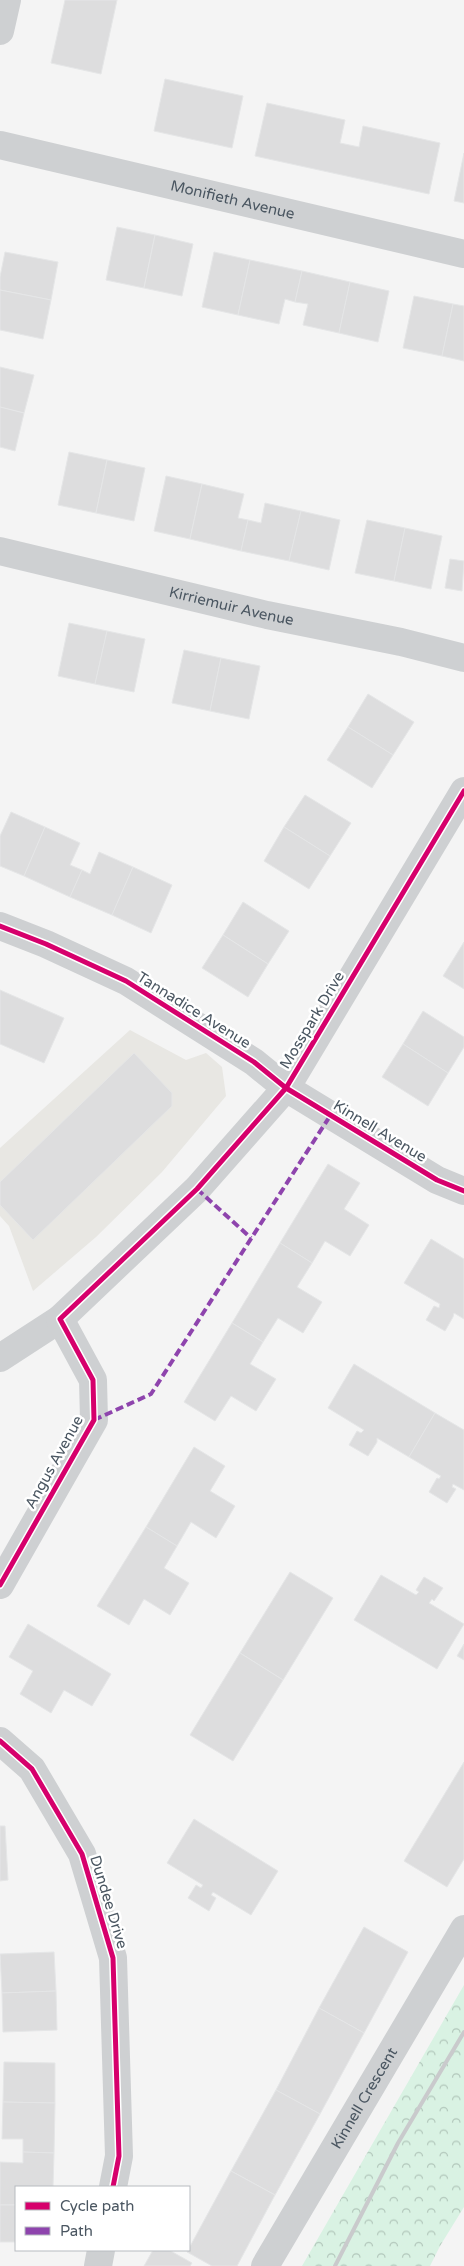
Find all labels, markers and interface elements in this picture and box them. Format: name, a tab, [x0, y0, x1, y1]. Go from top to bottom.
street label: Monifieth Avenue	[169, 176, 296, 223]
street label: Kirriemuir Avenue	[167, 583, 295, 629]
street label: Tannadice Avenue	[134, 968, 254, 1052]
street label: Mosspark Drive	[276, 968, 348, 1072]
street label: Kinnell Avenue	[330, 1096, 430, 1166]
street label: Angus Avenue	[21, 1412, 87, 1512]
street label: Dundee Drive	[86, 1853, 132, 1951]
street label: Kinnell Crescent	[327, 2044, 401, 2152]
legend	[15, 2186, 190, 2251]
text: Cycle path	[60, 2197, 134, 2215]
text: Path	[60, 2222, 93, 2240]

